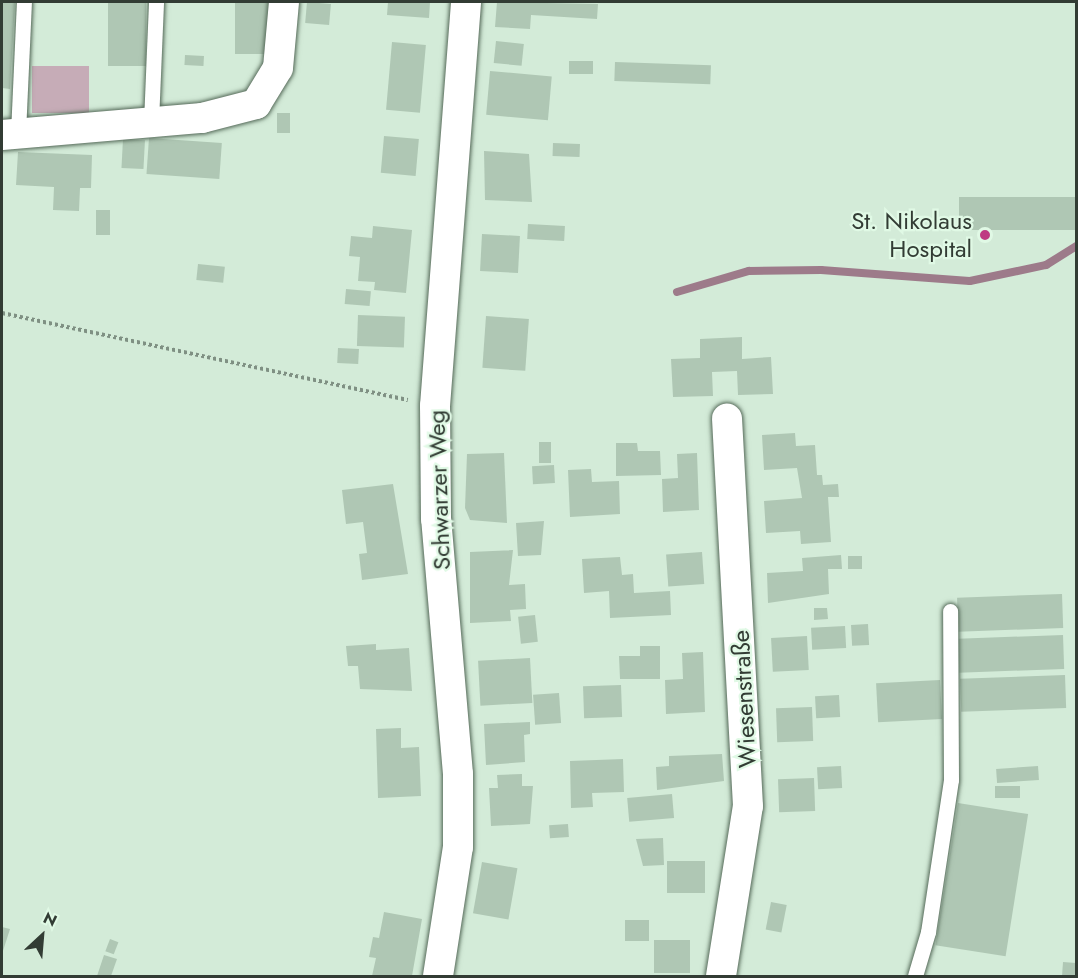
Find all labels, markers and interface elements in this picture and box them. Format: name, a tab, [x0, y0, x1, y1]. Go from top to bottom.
place label: St. Nikolaus Hospital	[851, 207, 972, 263]
marker: St. Nikolaus Hospital	[976, 226, 994, 244]
street label: Schwarzer Weg	[422, 409, 456, 571]
street label: Wiesenstraße	[726, 629, 762, 769]
north arrow	[12, 906, 72, 966]
text: N	[39, 906, 61, 932]

